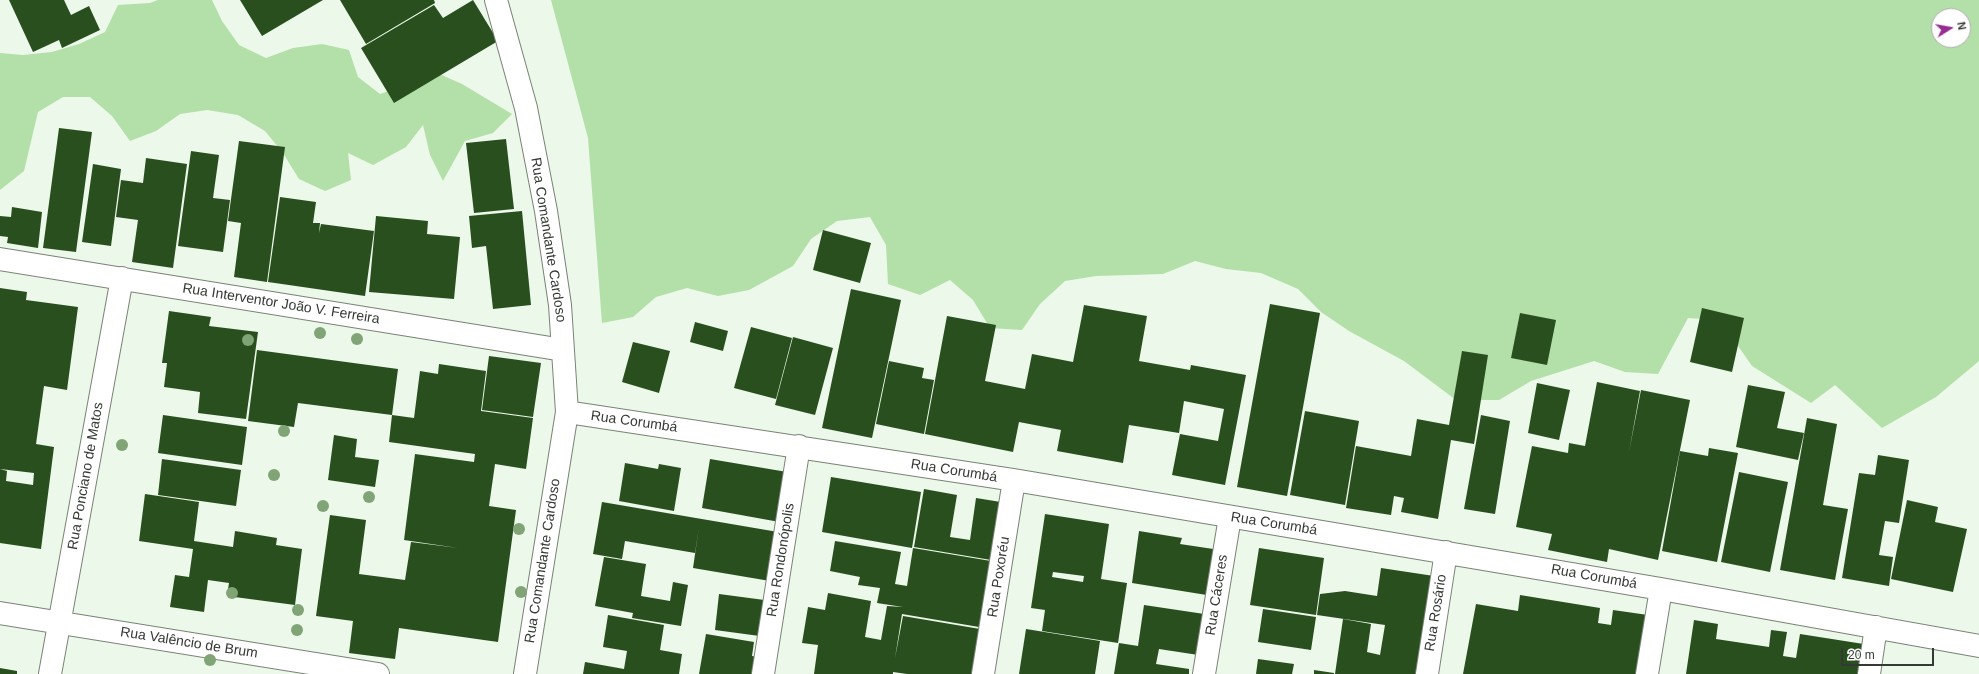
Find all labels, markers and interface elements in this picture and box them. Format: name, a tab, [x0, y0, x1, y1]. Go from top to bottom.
north arrow	[1931, 8, 1971, 48]
text: N	[1955, 21, 1968, 31]
street label: Rua Comandante Cardoso	[527, 156, 569, 324]
street label: Rua Interventor João V. Ferreira	[181, 280, 381, 328]
street label: Rua Ponciano de Matos	[65, 401, 107, 551]
street label: Rua Corumbá	[590, 408, 678, 436]
street label: Rua Corumbá	[910, 456, 998, 486]
street label: Rua Comandante Cardoso	[522, 477, 564, 645]
street label: Rua Rondonópolis	[764, 502, 798, 618]
street label: Rua Corumbá	[1230, 509, 1318, 539]
street label: Rua Poxoréu	[984, 535, 1014, 619]
street label: Rua Cáceres	[1202, 553, 1232, 637]
street label: Rua Corumbá	[1550, 561, 1638, 593]
street label: Rua Rosário	[1422, 573, 1450, 653]
street label: Rua Valêncio de Brum	[119, 624, 259, 662]
scale bar	[1843, 640, 1936, 666]
text: 20 m	[1848, 648, 1875, 662]

